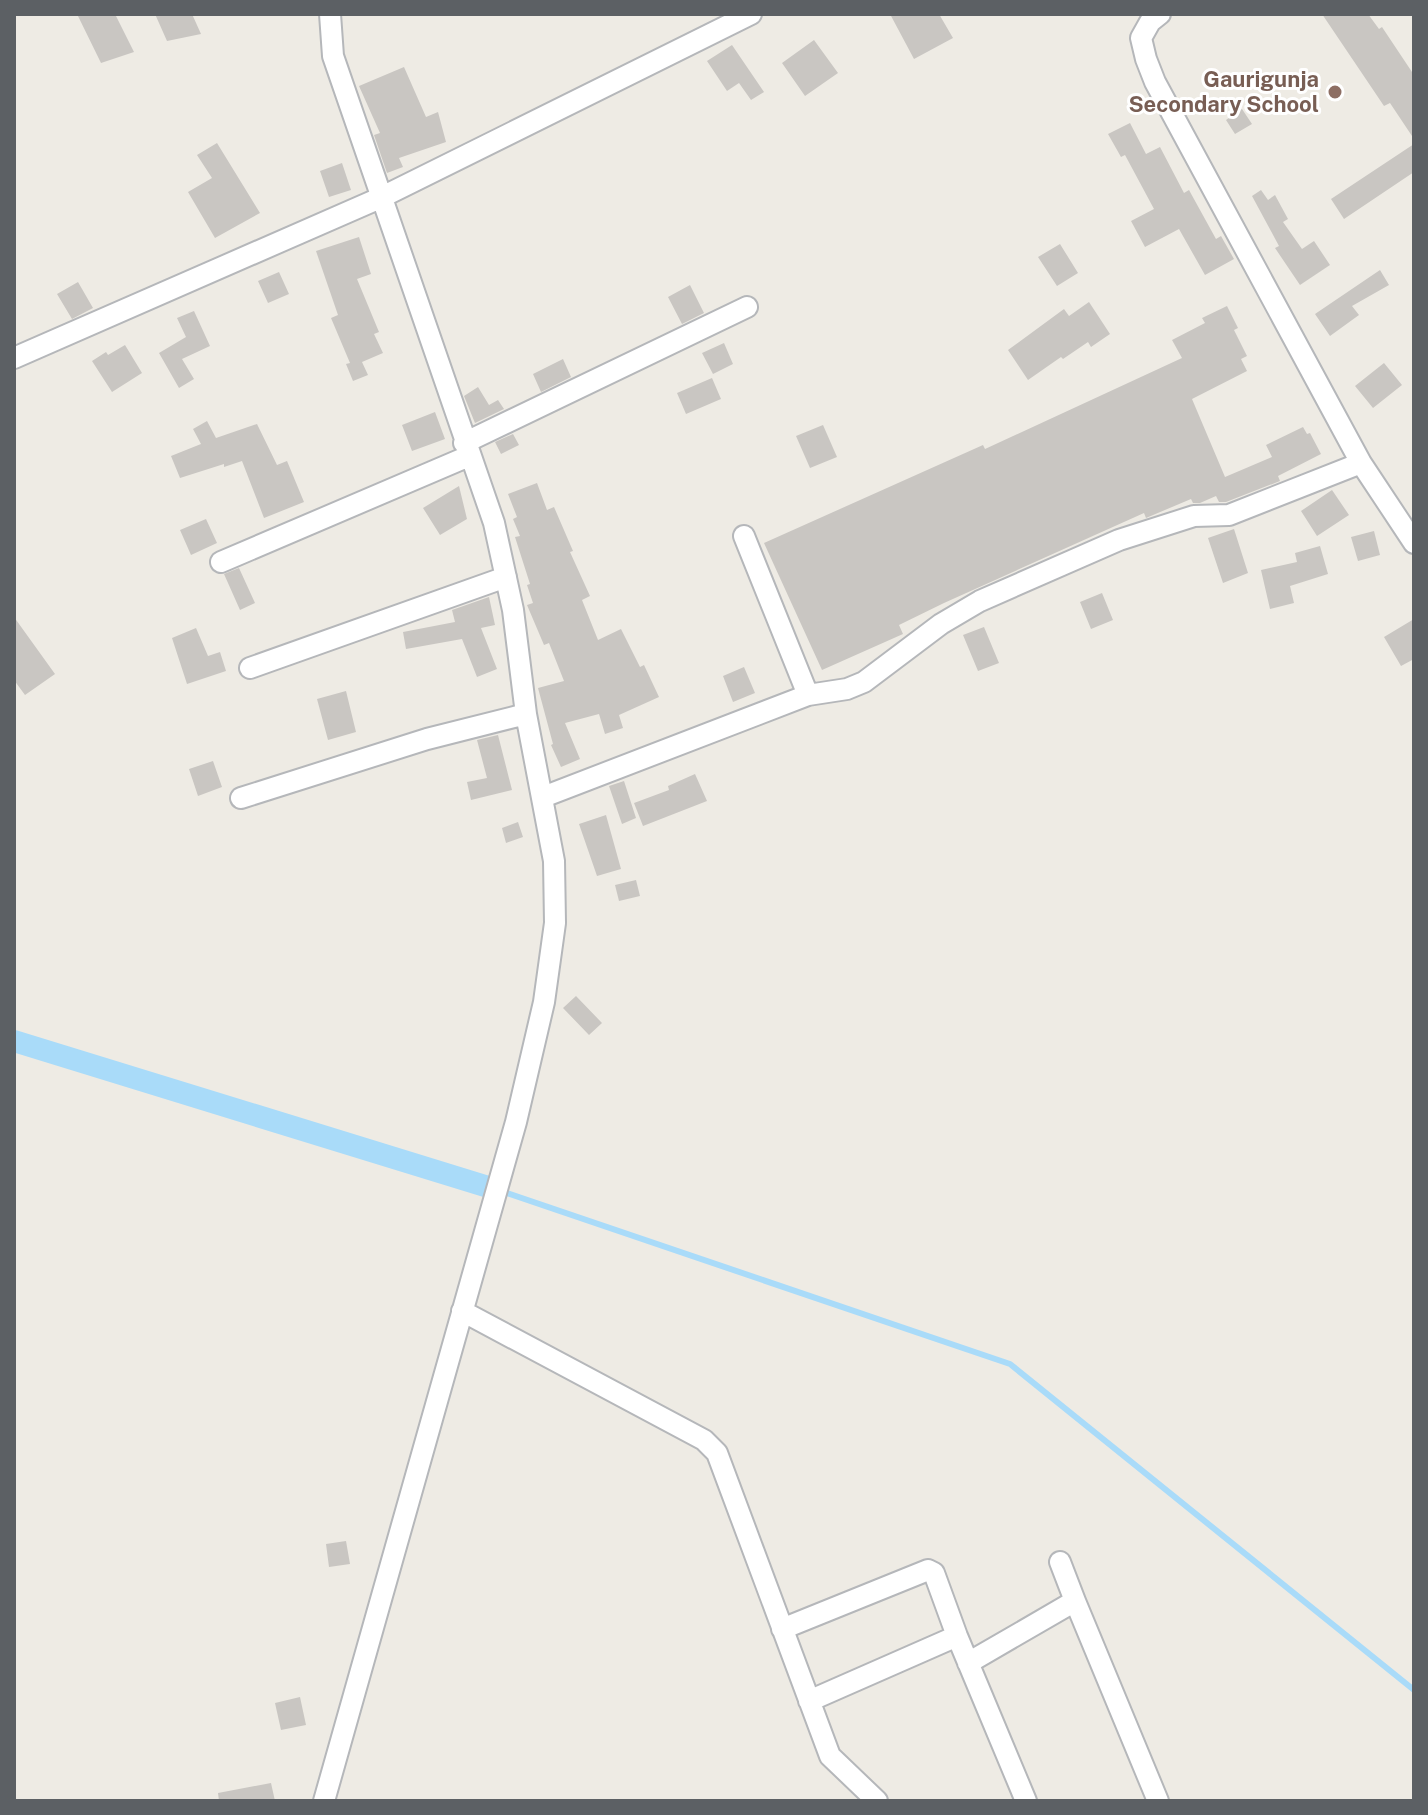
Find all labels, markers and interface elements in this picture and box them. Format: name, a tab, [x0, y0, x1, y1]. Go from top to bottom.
place label: Gaurigunja Secondary School	[1128, 66, 1319, 117]
marker: Gaurigunja Secondary School	[1326, 83, 1344, 101]

